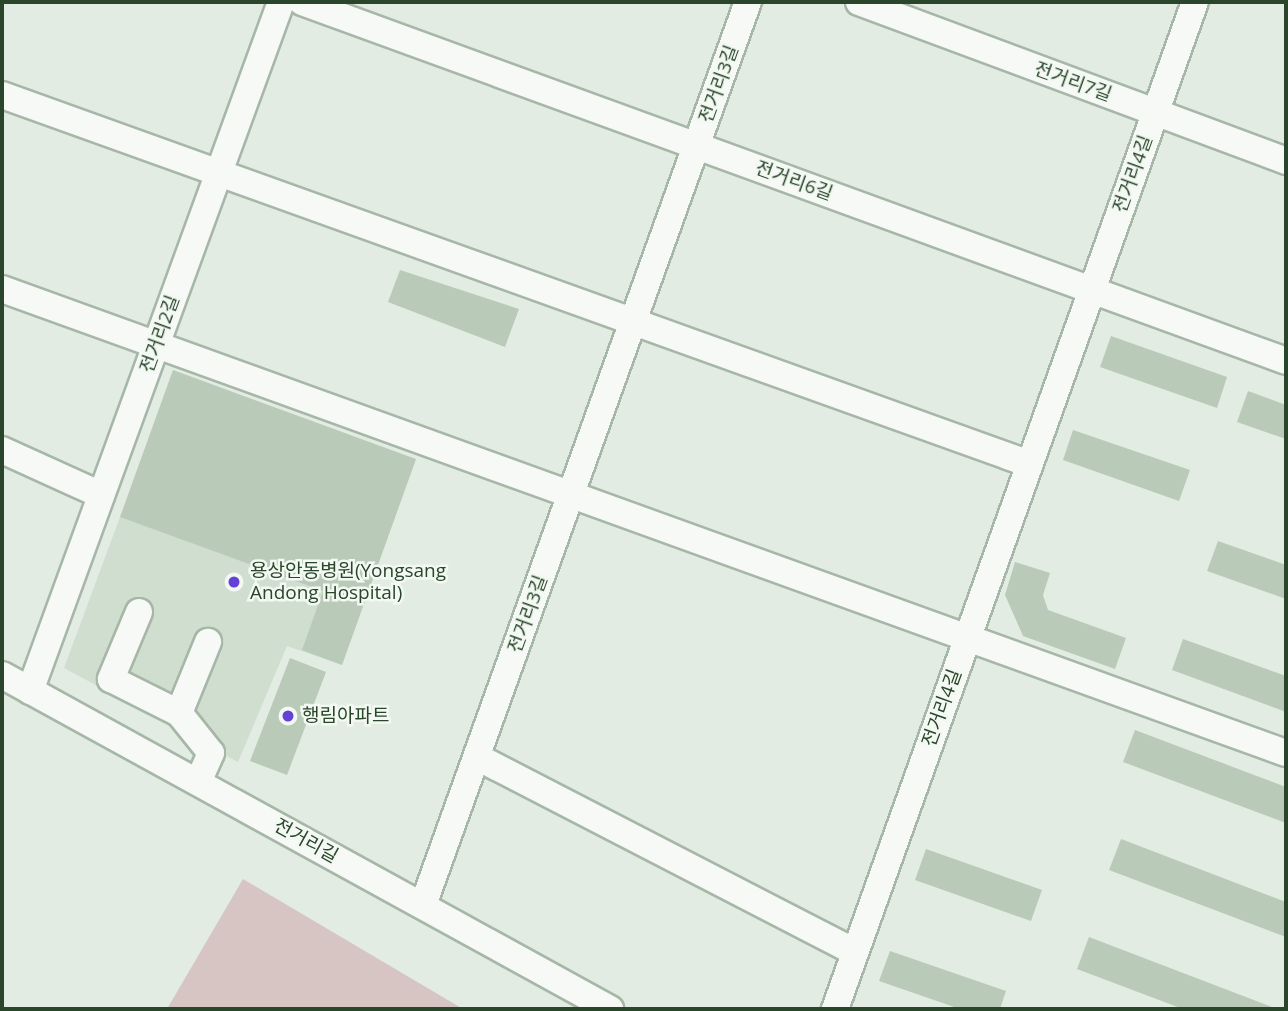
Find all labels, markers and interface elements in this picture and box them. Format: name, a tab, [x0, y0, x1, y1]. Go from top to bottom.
street label: 전거리3길	[694, 42, 744, 126]
street label: 전거리7길	[1031, 57, 1115, 107]
street label: 전거리4길	[1108, 132, 1158, 216]
street label: 전거리6길	[752, 156, 836, 206]
street label: 전거리2길	[135, 292, 185, 376]
place label: 용상안동병원(Yongsang Andong Hospital)	[250, 560, 446, 604]
marker: 용상안동병원(Yongsang Andong Hospital)	[224, 572, 244, 592]
street label: 전거리3길	[503, 572, 553, 656]
street label: 전거리4길	[917, 666, 967, 750]
place label: 행림아파트	[302, 705, 389, 727]
marker: 행림아파트	[280, 708, 296, 724]
street label: 전거리길	[270, 814, 342, 868]

